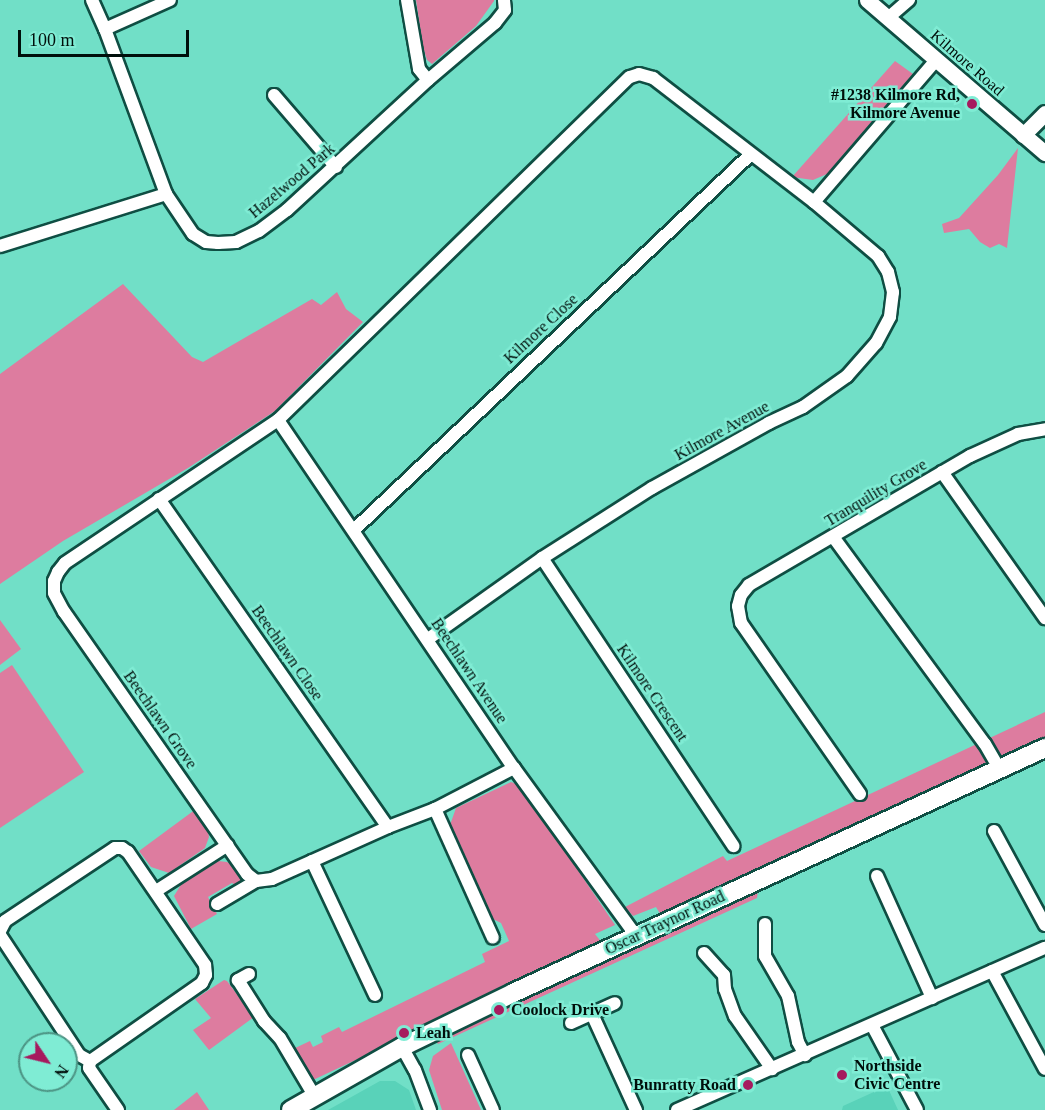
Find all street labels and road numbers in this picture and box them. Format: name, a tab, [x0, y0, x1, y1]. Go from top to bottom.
street label: Kilmore Road	[926, 26, 1008, 100]
street label: Hazelwood Park	[245, 140, 339, 222]
street label: Kilmore Close	[500, 290, 582, 368]
street label: Kilmore Avenue	[671, 397, 773, 465]
street label: Tranquility Grove	[822, 455, 930, 531]
street label: Beechlawn Close	[247, 602, 327, 704]
street label: Beechlawn Avenue	[426, 614, 512, 728]
street label: Kilmore Crescent	[612, 641, 692, 745]
street label: Beechlawn Grove	[119, 667, 201, 773]
street label: Oscar Traynor Road	[602, 887, 728, 959]

